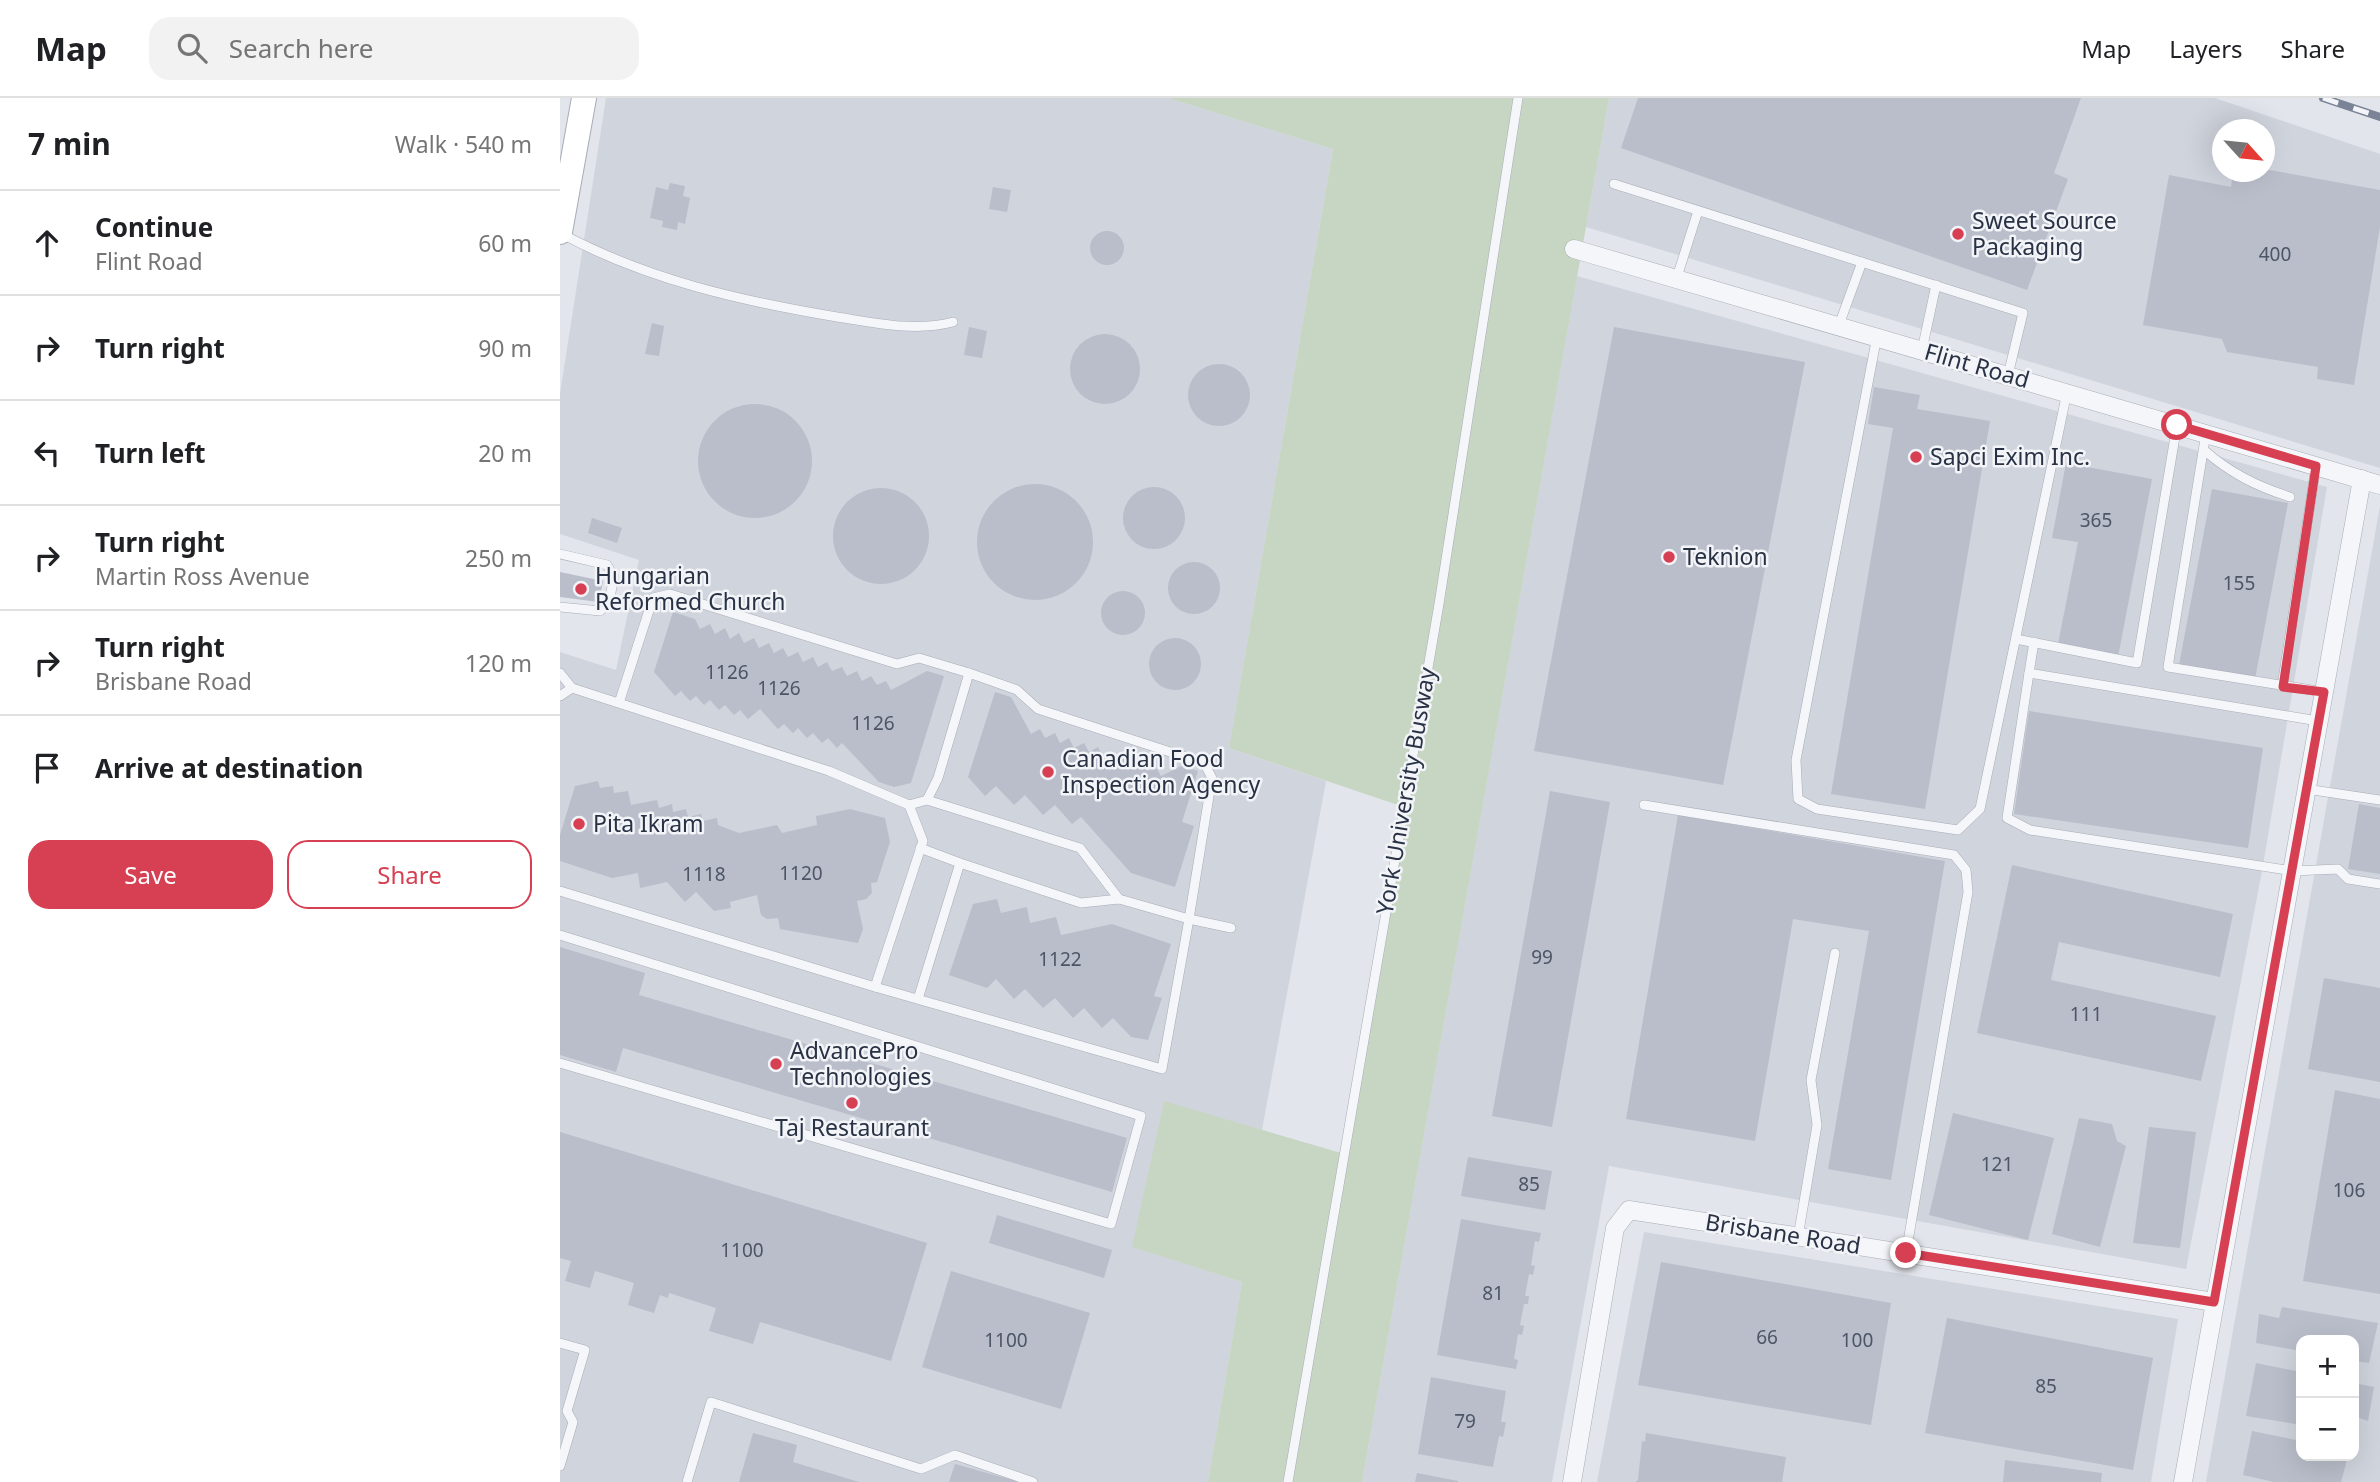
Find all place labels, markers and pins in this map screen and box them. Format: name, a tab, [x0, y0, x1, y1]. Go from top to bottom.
place label: Sweet Source Packaging	[1972, 204, 2117, 262]
marker: Sweet Source Packaging	[1950, 226, 1966, 242]
place label: Sapci Exim Inc.	[1930, 440, 2090, 472]
marker: Sapci Exim Inc.	[1908, 449, 1924, 465]
place label: Teknion	[1683, 540, 1768, 572]
marker: Teknion	[1661, 549, 1677, 565]
place label: Hungarian Reformed Church	[595, 559, 785, 617]
marker: Hungarian Reformed Church	[573, 581, 589, 597]
place label: Canadian Food Inspection Agency	[1062, 742, 1261, 800]
marker: Canadian Food Inspection Agency	[1040, 764, 1056, 780]
place label: Pita Ikram	[593, 807, 704, 839]
marker: Pita Ikram	[571, 816, 587, 832]
place label: AdvancePro Technologies	[790, 1034, 931, 1092]
marker: AdvancePro Technologies	[768, 1056, 784, 1072]
marker: Taj Restaurant	[844, 1095, 860, 1111]
place label: Taj Restaurant	[775, 1111, 929, 1143]

